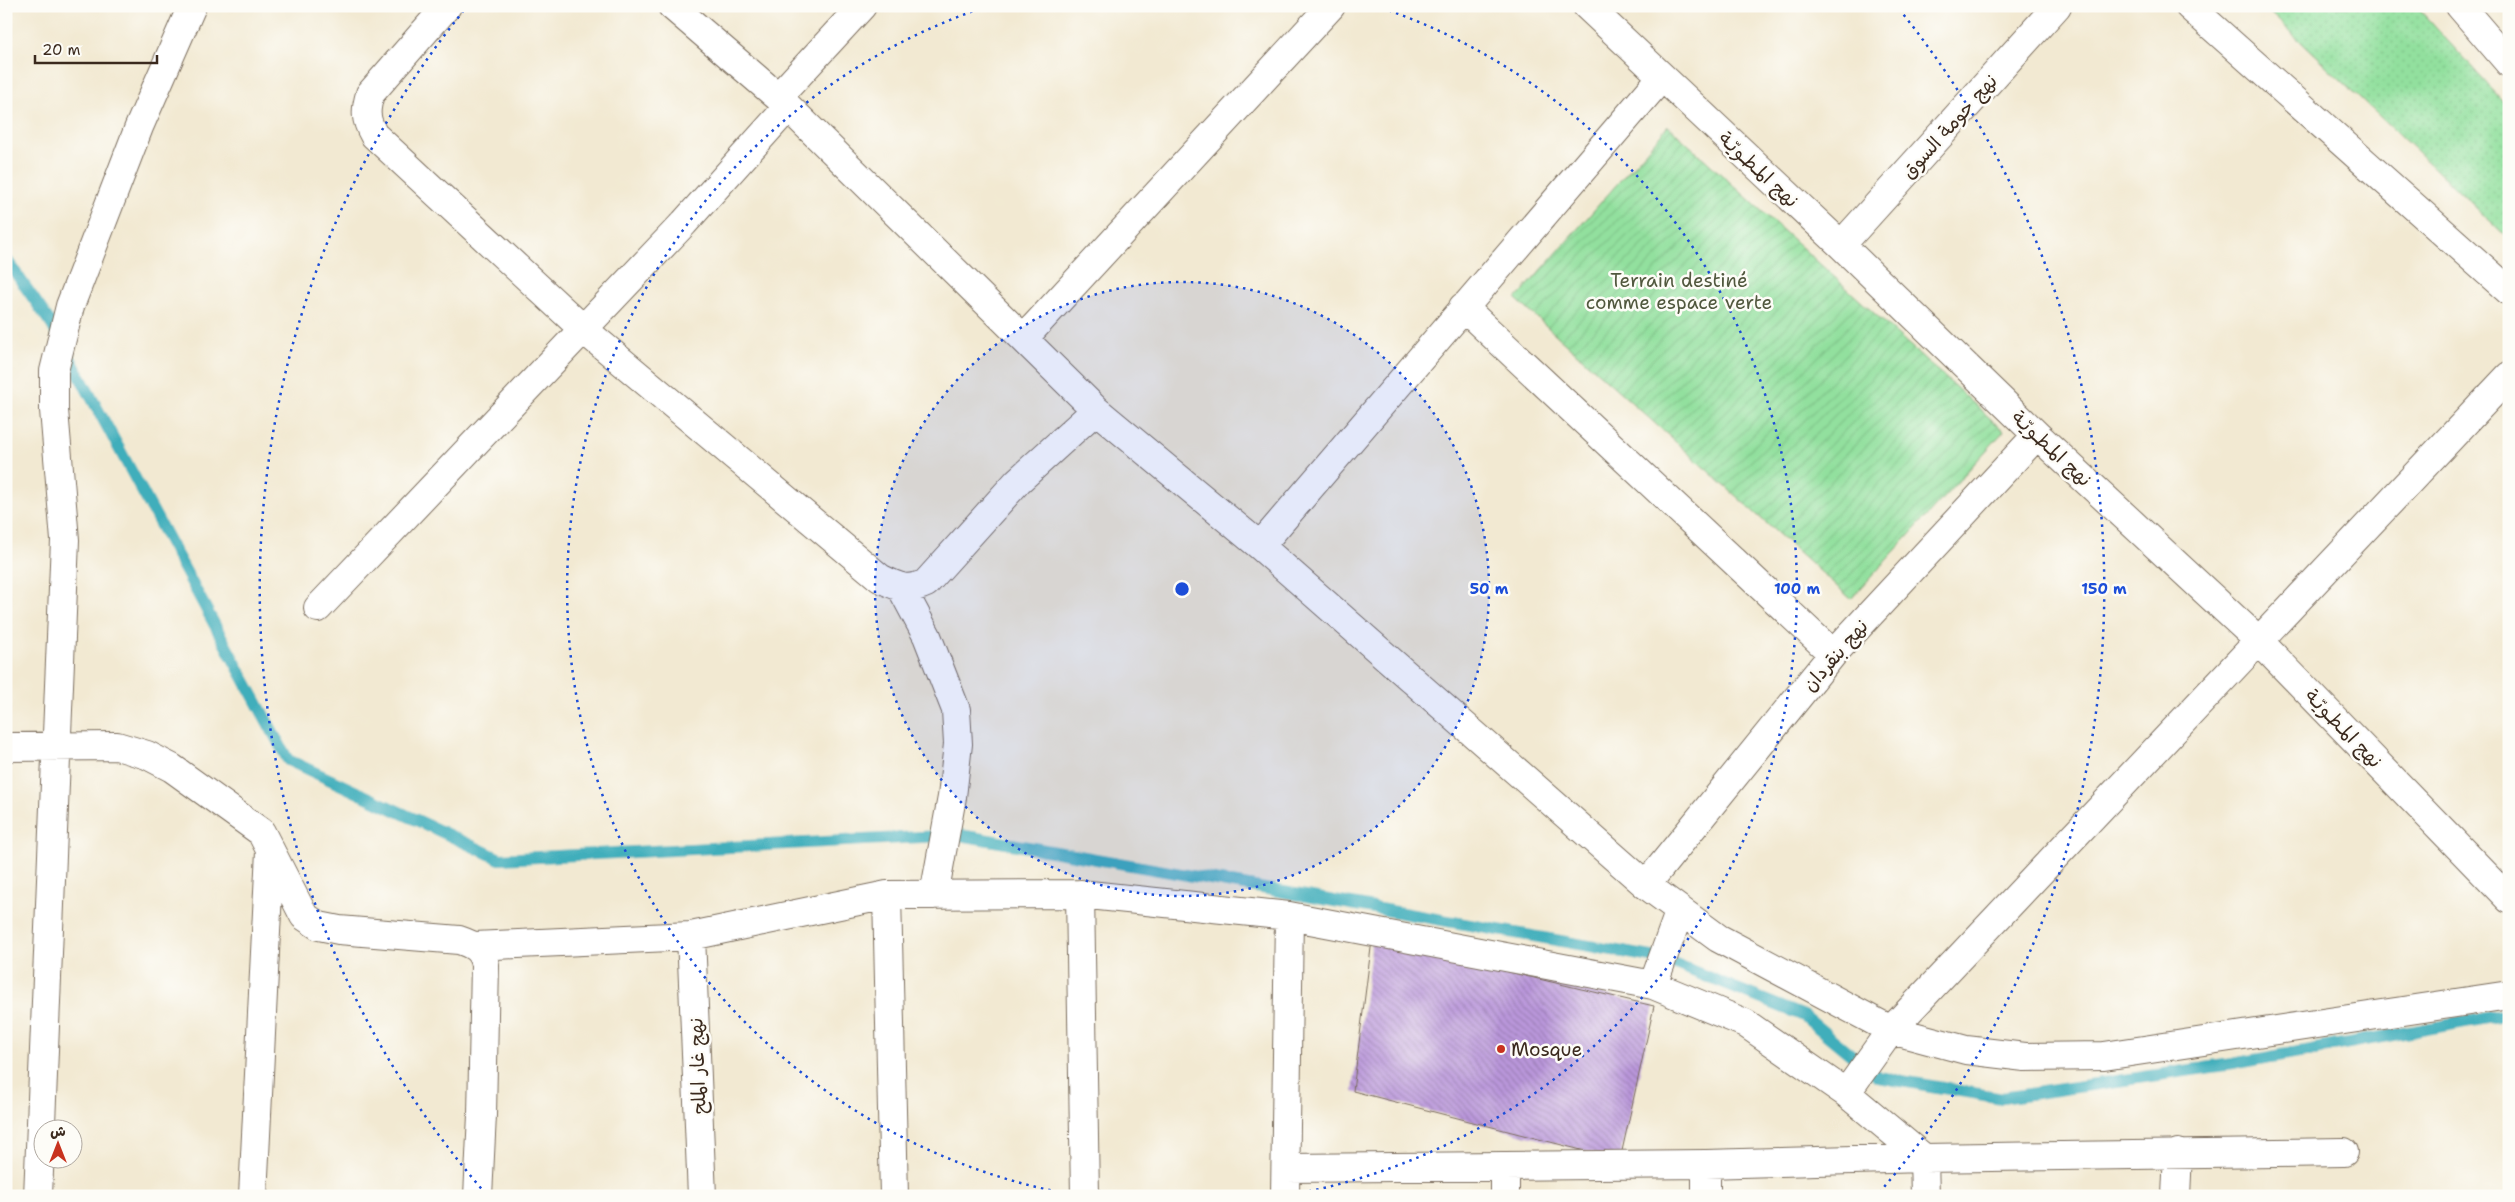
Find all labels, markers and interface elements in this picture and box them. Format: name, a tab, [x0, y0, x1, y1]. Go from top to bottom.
scale bar	[35, 32, 158, 64]
text: 20 m	[42, 40, 81, 60]
street label: نهج حومة السوق	[1896, 69, 2003, 184]
street label: نهج المـطـويّـة	[1713, 126, 1804, 213]
park label: Terrain destiné comme espace verte	[1586, 268, 1772, 315]
street label: نهج المـطـويّـة	[2006, 405, 2097, 492]
text: 50 m	[1470, 579, 1509, 599]
text: 100 m	[1774, 579, 1820, 599]
text: 150 m	[2081, 579, 2127, 599]
centre of rings	[1173, 580, 1191, 598]
street label: نهج بنقردان	[1797, 614, 1874, 697]
street label: نهج المـطـويّـة	[2300, 683, 2388, 773]
street label: نهج غار الملح	[683, 1017, 712, 1115]
place label: Mosque	[1511, 1037, 1582, 1062]
marker: Mosque	[1495, 1043, 1507, 1055]
north arrow	[32, 1120, 82, 1170]
text: ش	[50, 1122, 66, 1140]

